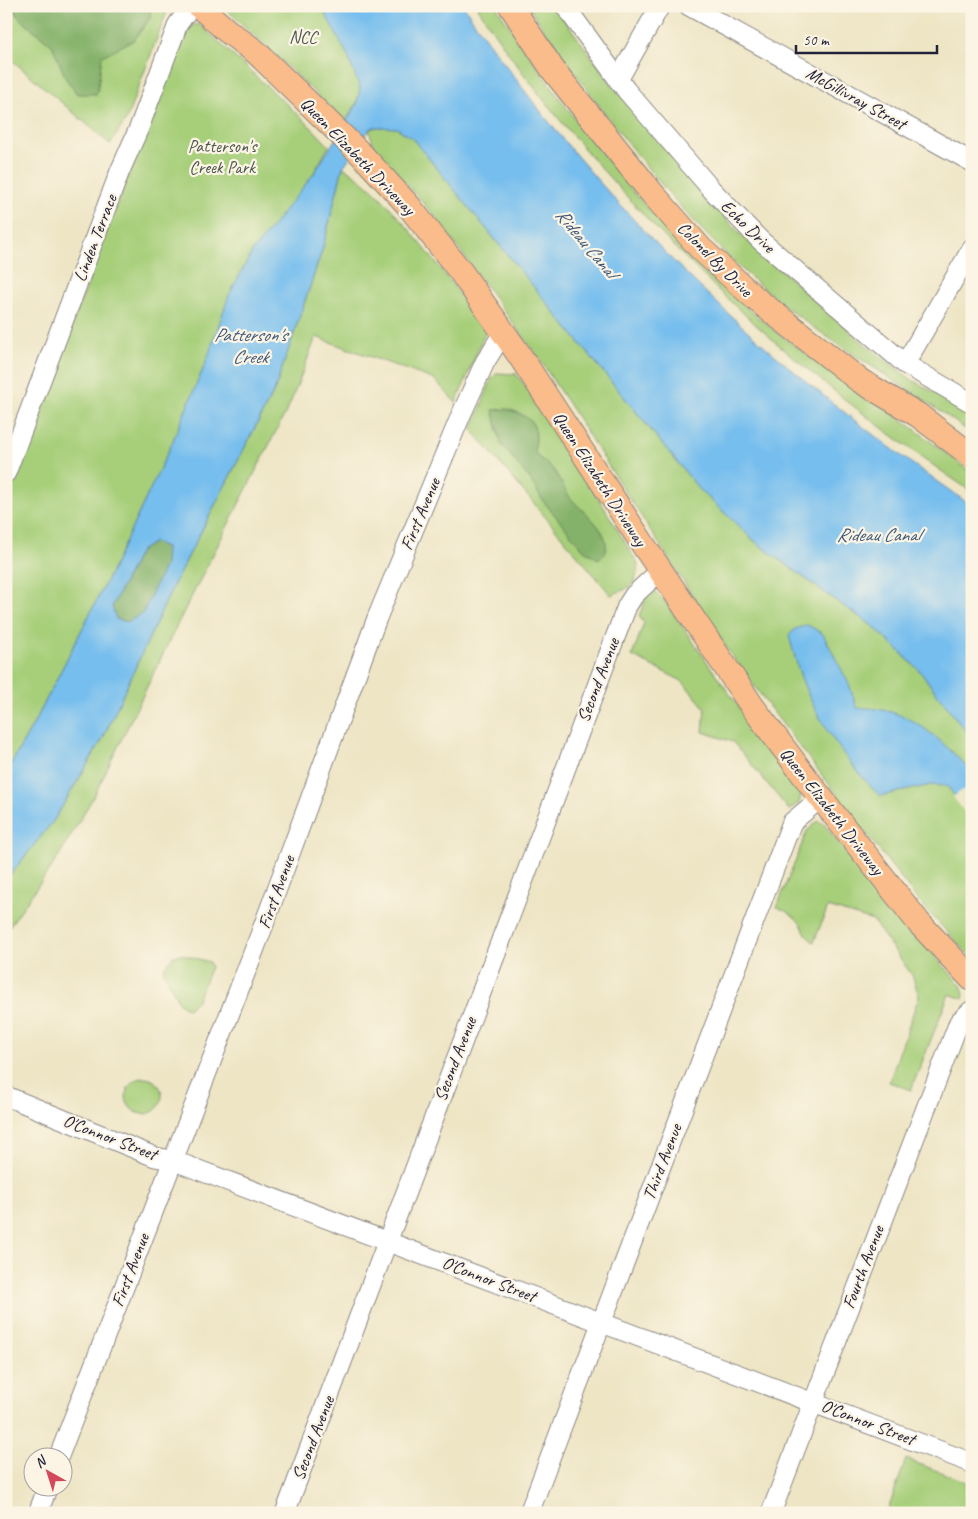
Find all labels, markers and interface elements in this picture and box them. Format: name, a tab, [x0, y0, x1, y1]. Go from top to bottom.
scale bar	[796, 22, 937, 54]
park label: NCC	[289, 26, 319, 48]
text: 50 m	[803, 31, 830, 50]
street label: McGillivray Street	[802, 62, 912, 136]
street label: Queen Elizabeth Driveway	[296, 92, 421, 221]
park label: Patterson's Creek Park	[188, 135, 258, 178]
street label: Linden Terrace	[68, 190, 122, 284]
street label: Echo Drive	[716, 195, 781, 258]
water label: Rideau Canal	[550, 204, 626, 288]
street label: Colonel By Drive	[673, 217, 758, 302]
water label: Patterson's Creek	[214, 323, 290, 369]
street label: Queen Elizabeth Driveway	[548, 408, 653, 552]
street label: First Avenue	[395, 474, 445, 553]
water label: Rideau Canal	[837, 523, 926, 547]
street label: Second Avenue	[572, 634, 624, 725]
street label: Queen Elizabeth Driveway	[775, 743, 890, 881]
street label: First Avenue	[253, 851, 300, 931]
street label: Second Avenue	[429, 1013, 481, 1104]
street label: O'Connor Street	[60, 1109, 163, 1166]
street label: Third Avenue	[637, 1120, 687, 1203]
street label: Fourth Avenue	[837, 1221, 889, 1312]
street label: First Avenue	[106, 1230, 154, 1309]
street label: O'Connor Street	[439, 1251, 542, 1308]
street label: Second Avenue	[287, 1392, 339, 1483]
street label: O'Connor Street	[818, 1394, 921, 1451]
north arrow	[22, 1446, 72, 1496]
text: N	[31, 1451, 51, 1472]

